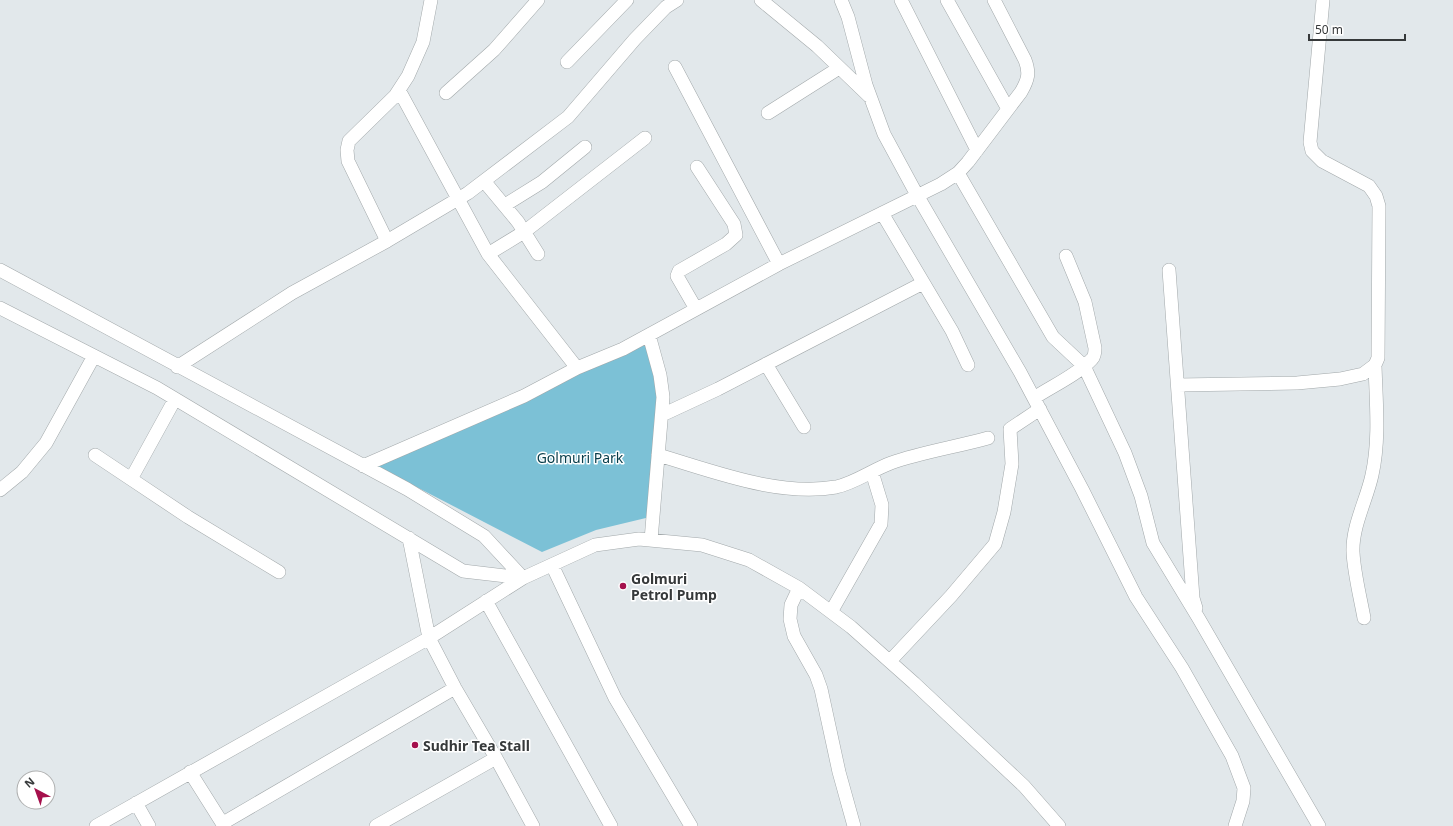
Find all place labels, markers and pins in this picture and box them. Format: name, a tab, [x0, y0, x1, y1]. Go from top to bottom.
place label: Golmuri Petrol Pump	[631, 569, 717, 604]
marker: Golmuri Petrol Pump	[618, 581, 628, 591]
place label: Sudhir Tea Stall	[423, 736, 530, 755]
marker: Sudhir Tea Stall	[410, 740, 420, 750]

